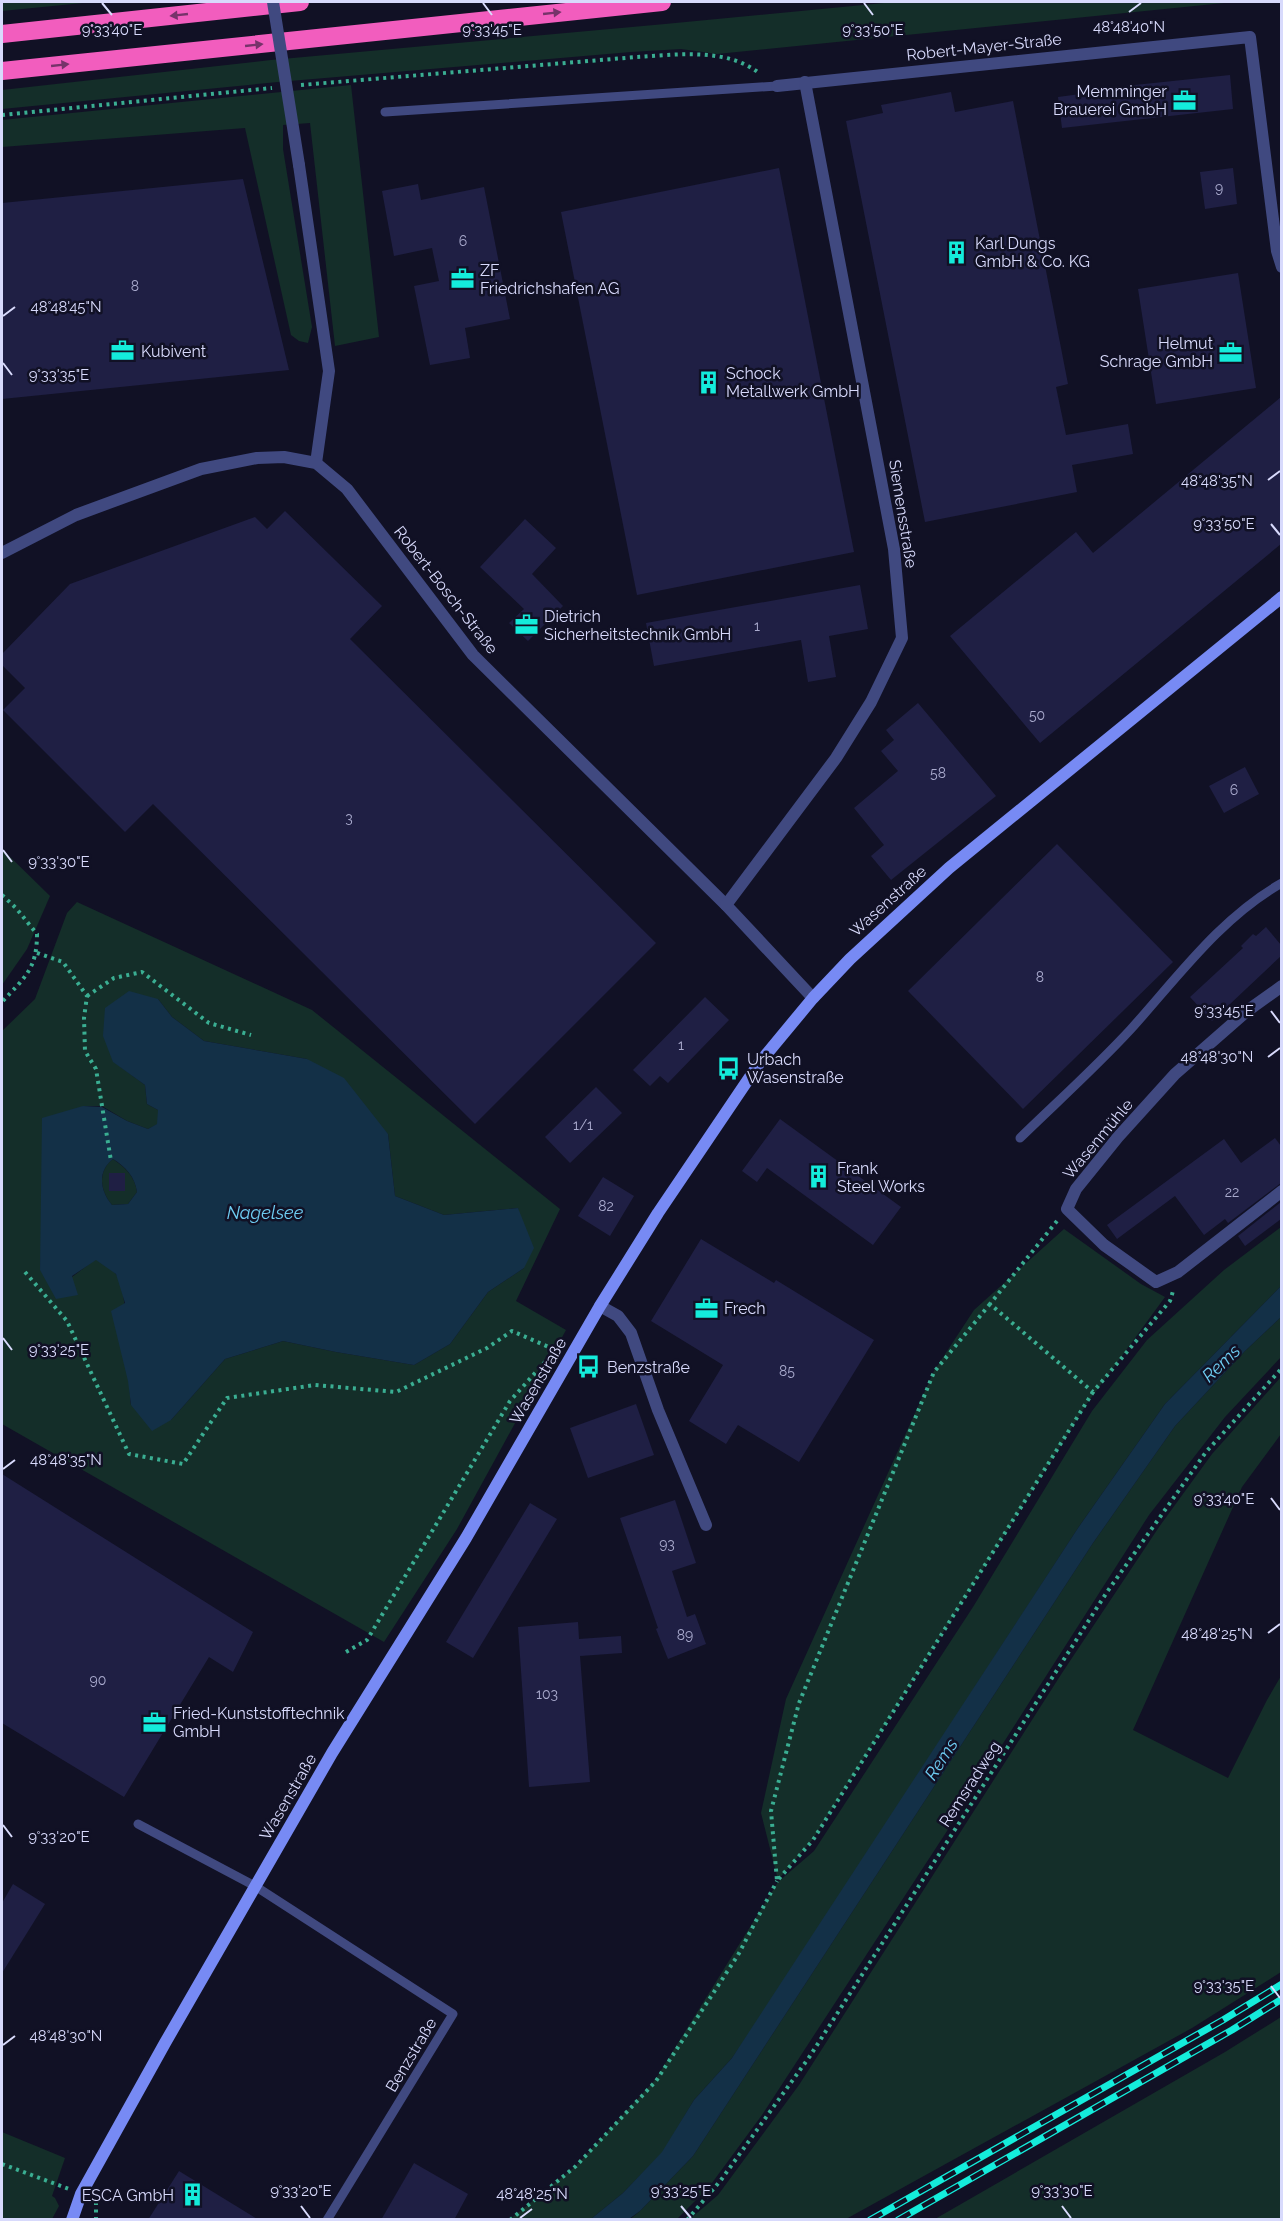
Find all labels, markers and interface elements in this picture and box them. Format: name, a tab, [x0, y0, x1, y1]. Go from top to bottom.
one-way arrow	[542, 8, 561, 18]
one-way arrow	[170, 10, 189, 20]
text: 48°48'40"N	[1093, 18, 1165, 36]
text: 9°33'40"E	[82, 21, 142, 39]
text: 9°33'45"E	[462, 21, 522, 39]
text: 9°33'50"E	[842, 21, 904, 39]
street label: Robert-Mayer-Straße	[905, 29, 1063, 65]
one-way arrow	[244, 40, 263, 50]
one-way arrow	[50, 60, 69, 70]
place label: Memminger Brauerei GmbH	[1053, 82, 1167, 119]
office icon: Memminger Brauerei GmbH	[1172, 87, 1198, 113]
house number: 9	[1215, 180, 1223, 196]
house number: 6	[459, 233, 467, 249]
place label: Karl Dungs GmbH & Co. KG	[975, 234, 1090, 271]
building icon: Karl Dungs GmbH & Co. KG	[944, 239, 970, 265]
place label: ZF Friedrichshafen AG	[480, 261, 619, 298]
office icon: ZF Friedrichshafen AG	[449, 266, 475, 292]
house number: 8	[131, 278, 139, 294]
text: 48°48'45"N	[30, 298, 102, 316]
place label: Helmut Schrage GmbH	[1100, 334, 1214, 371]
office icon: Kubivent	[110, 338, 136, 364]
office icon: Helmut Schrage GmbH	[1218, 339, 1244, 365]
place label: Kubivent	[141, 342, 207, 361]
place label: Schock Metallwerk GmbH	[726, 364, 860, 401]
text: 9°33'35"E	[29, 366, 89, 384]
building icon: Schock Metallwerk GmbH	[695, 369, 721, 395]
street label: Siemensstraße	[885, 459, 921, 569]
text: 48°48'35"N	[1181, 472, 1253, 490]
text: 9°33'50"E	[1193, 515, 1255, 533]
street label: Robert-Bosch-Straße	[390, 522, 502, 658]
place label: Dietrich Sicherheitstechnik GmbH	[544, 607, 731, 644]
office icon: Dietrich Sicherheitstechnik GmbH	[513, 612, 539, 638]
house number: 1	[754, 618, 760, 634]
house number: 50	[1029, 707, 1045, 723]
house number: 58	[930, 765, 946, 781]
house number: 6	[1230, 782, 1238, 798]
house number: 3	[345, 810, 353, 826]
text: 9°33'30"E	[28, 853, 90, 871]
street label: Wasenstraße	[846, 862, 930, 940]
house number: 8	[1036, 969, 1044, 985]
text: 9°33'45"E	[1194, 1002, 1254, 1020]
house number: 1	[678, 1037, 684, 1053]
text: 48°48'30"N	[1181, 1048, 1253, 1066]
place label: Urbach Wasenstraße	[747, 1050, 844, 1087]
bus stop icon: Urbach Wasenstraße	[716, 1055, 742, 1081]
street label: Wasenmühle	[1059, 1095, 1137, 1183]
house number: 1/1	[573, 1117, 593, 1133]
place label: Frank Steel Works	[837, 1159, 925, 1196]
building icon: Frank Steel Works	[806, 1164, 832, 1190]
house number: 22	[1225, 1184, 1239, 1200]
house number: 82	[598, 1198, 614, 1214]
water label: Nagelsee	[227, 1202, 304, 1223]
office icon: Frech	[693, 1295, 719, 1321]
place label: Frech	[724, 1299, 766, 1318]
street label: Wasenstraße	[506, 1334, 570, 1428]
water label: Rems	[1198, 1339, 1245, 1386]
text: 9°33'25"E	[29, 1341, 89, 1359]
bus stop icon: Benzstraße	[576, 1354, 602, 1380]
place label: Benzstraße	[607, 1358, 690, 1377]
house number: 85	[779, 1363, 795, 1379]
text: 48°48'35"N	[30, 1451, 102, 1469]
text: 9°33'40"E	[1194, 1490, 1254, 1508]
house number: 93	[659, 1536, 675, 1552]
text: 48°48'25"N	[1181, 1625, 1253, 1643]
house number: 89	[677, 1627, 693, 1643]
house number: 90	[90, 1672, 106, 1688]
house number: 103	[536, 1686, 558, 1702]
place label: Fried-Kunststofftechnik GmbH	[173, 1704, 345, 1741]
office icon: Fried-Kunststofftechnik GmbH	[142, 1709, 168, 1735]
water label: Rems	[920, 1734, 962, 1784]
street label: Remsradweg	[935, 1738, 1005, 1830]
street label: Wasenstraße	[256, 1750, 320, 1844]
text: 9°33'20"E	[28, 1828, 90, 1846]
text: 9°33'35"E	[1194, 1977, 1254, 1995]
street label: Benzstraße	[382, 2015, 440, 2095]
text: 48°48'30"N	[30, 2027, 102, 2045]
building icon: ESCA GmbH	[179, 2182, 205, 2208]
text: 9°33'20"E	[270, 2182, 332, 2200]
text: 9°33'25"E	[651, 2182, 711, 2200]
text: 9°33'30"E	[1031, 2182, 1093, 2200]
text: 48°48'25"N	[496, 2185, 568, 2203]
place label: ESCA GmbH	[82, 2186, 174, 2205]

